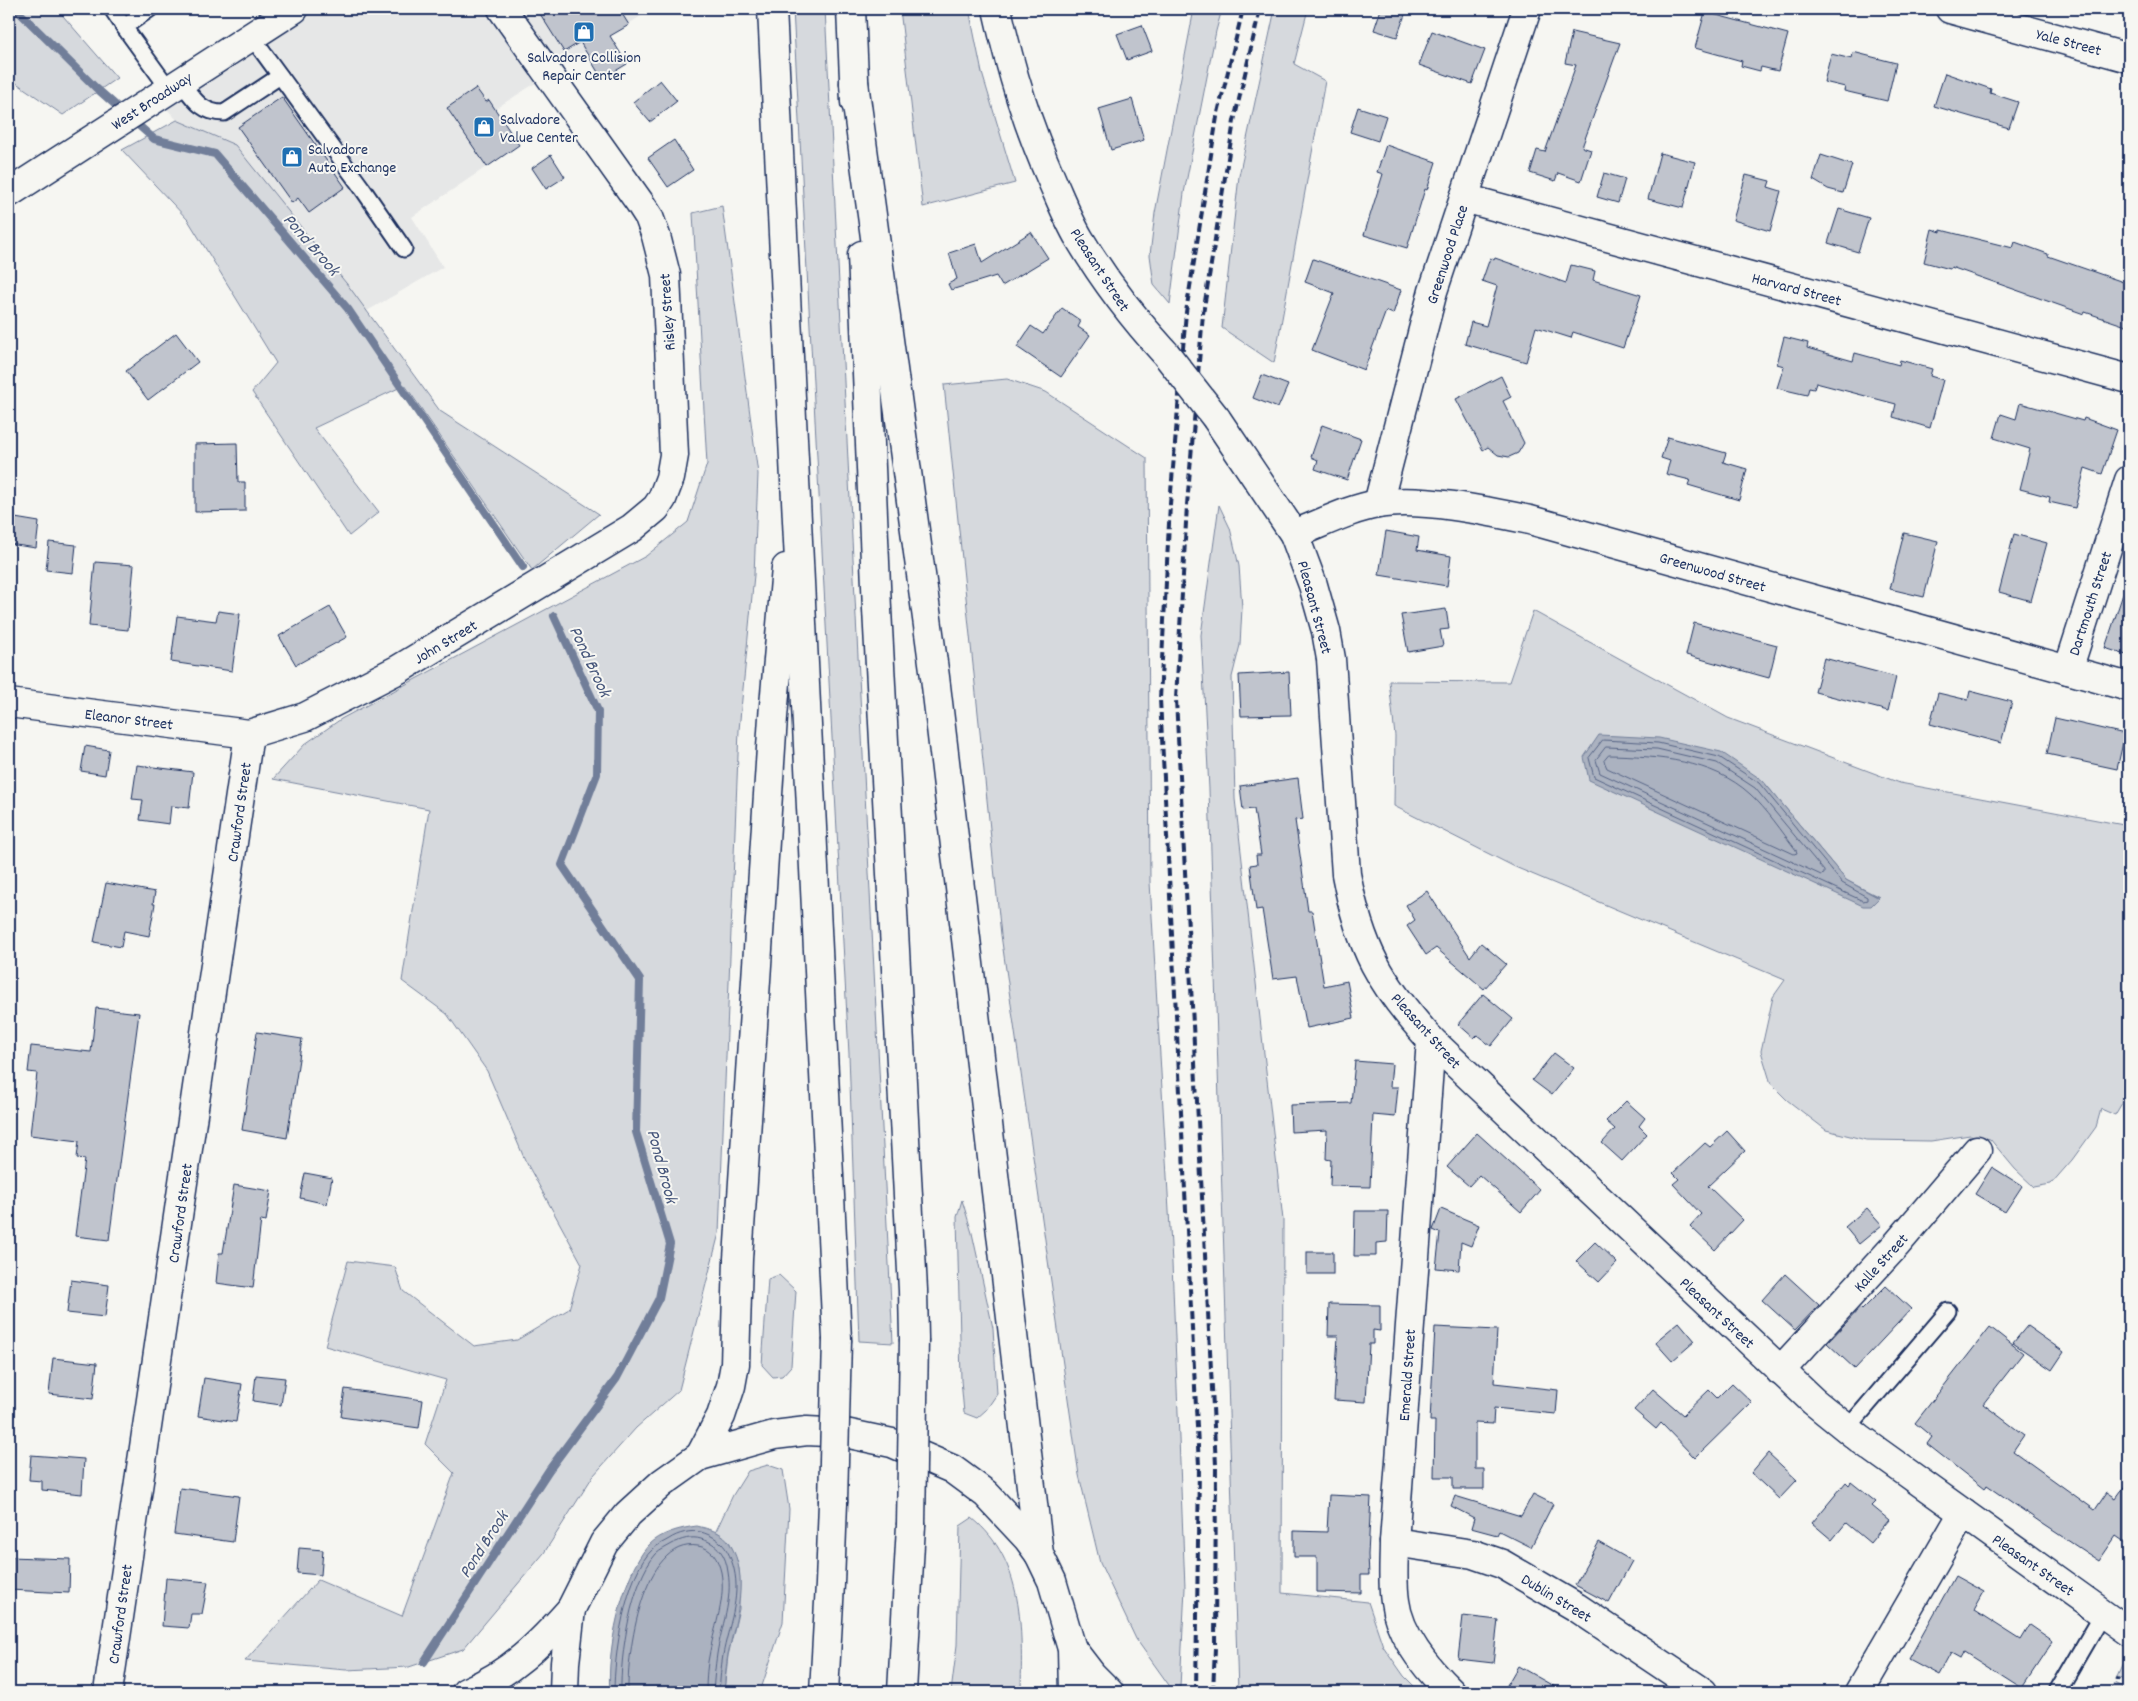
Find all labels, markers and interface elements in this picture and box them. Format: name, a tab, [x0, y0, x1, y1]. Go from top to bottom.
shop icon: Salvadore Collision Repair Center	[572, 20, 596, 44]
street label: Yale Street	[2033, 24, 2104, 63]
place label: Salvadore Collision Repair Center	[527, 47, 641, 88]
street label: West Broadway	[107, 67, 198, 137]
place label: Salvadore Value Center	[500, 109, 578, 150]
shop icon: Salvadore Value Center	[472, 115, 496, 139]
place label: Salvadore Auto Exchange	[308, 139, 396, 180]
shop icon: Salvadore Auto Exchange	[280, 145, 304, 169]
street label: Greenwood Place	[1421, 202, 1475, 307]
water label: Pond Brook	[276, 209, 345, 284]
street label: Pleasant Street	[1063, 224, 1135, 317]
street label: Harvard Street	[1749, 267, 1844, 313]
street label: Risley Street	[654, 272, 683, 351]
street label: Greenwood Street	[1656, 547, 1768, 600]
street label: Dartmouth Street	[2064, 549, 2119, 659]
street label: Pleasant Street	[1290, 558, 1337, 657]
street label: John Street	[410, 615, 482, 671]
water label: Pond Brook	[561, 622, 617, 703]
street label: Eleanor Street	[83, 704, 174, 737]
street label: Crawford Street	[222, 761, 259, 864]
street label: Pleasant Street	[1385, 988, 1466, 1075]
water label: Pond Brook	[639, 1127, 683, 1208]
street label: Crawford Street	[163, 1162, 200, 1265]
street label: Kalle Street	[1849, 1229, 1915, 1298]
street label: Pleasant Street	[1673, 1273, 1759, 1355]
street label: Emerald Street	[1394, 1328, 1423, 1422]
water label: Pond Brook	[454, 1505, 517, 1584]
street label: Pleasant Street	[1987, 1529, 2078, 1603]
street label: Crawford Street	[103, 1563, 140, 1666]
street label: Dublin Street	[1516, 1569, 1595, 1629]

